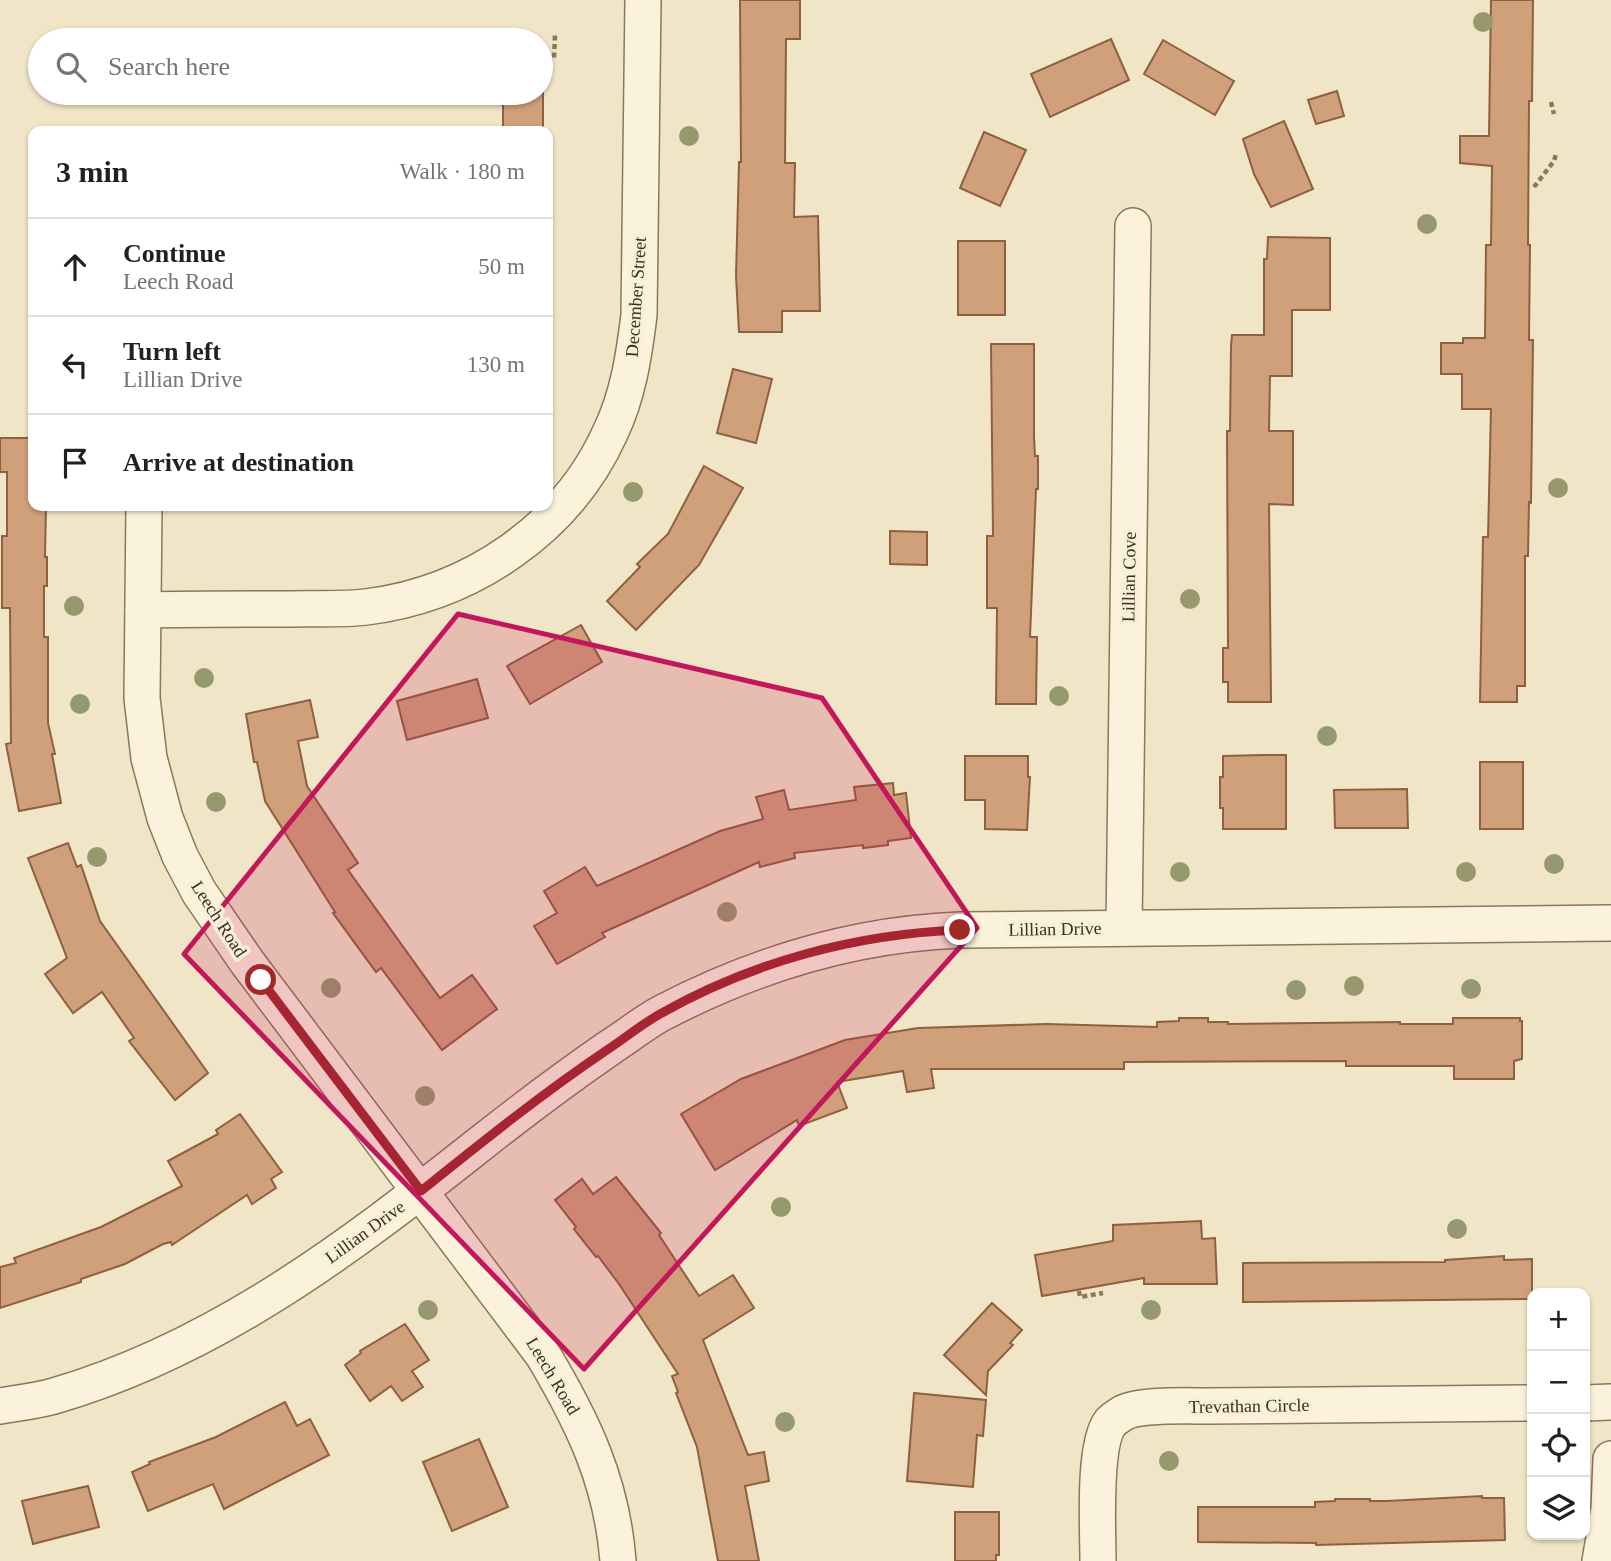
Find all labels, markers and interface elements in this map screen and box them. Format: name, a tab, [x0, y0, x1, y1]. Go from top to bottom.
search box	[28, 28, 553, 105]
icon: search	[52, 48, 90, 86]
text: Search here	[108, 52, 230, 81]
text: 3 min	[56, 155, 129, 188]
text: Walk · 180 m	[400, 159, 525, 184]
street label: December Street	[622, 236, 650, 358]
text: Continue	[123, 239, 226, 268]
icon: ahead	[56, 248, 94, 286]
text: 50 m	[478, 254, 525, 279]
text: Leech Road	[123, 269, 233, 294]
text: Turn left	[123, 337, 221, 366]
icon: left	[56, 346, 94, 384]
text: 130 m	[467, 352, 525, 377]
text: Lillian Drive	[123, 367, 242, 392]
icon: arrive	[56, 444, 94, 482]
text: Arrive at destination	[123, 448, 354, 477]
street label: Lillian Cove	[1118, 532, 1140, 622]
street label: Leech Road	[187, 877, 251, 961]
route end	[944, 914, 975, 945]
street label: Lillian Drive	[1008, 918, 1102, 940]
route start	[245, 964, 276, 995]
street label: Lillian Drive	[321, 1196, 409, 1268]
map controls	[1527, 1288, 1590, 1540]
button: +	[1527, 1288, 1590, 1351]
street label: Leech Road	[522, 1334, 584, 1418]
button: −	[1527, 1351, 1590, 1414]
street label: Trevathan Circle	[1188, 1395, 1310, 1417]
button: locate	[1527, 1414, 1590, 1477]
button: layers	[1527, 1477, 1590, 1540]

